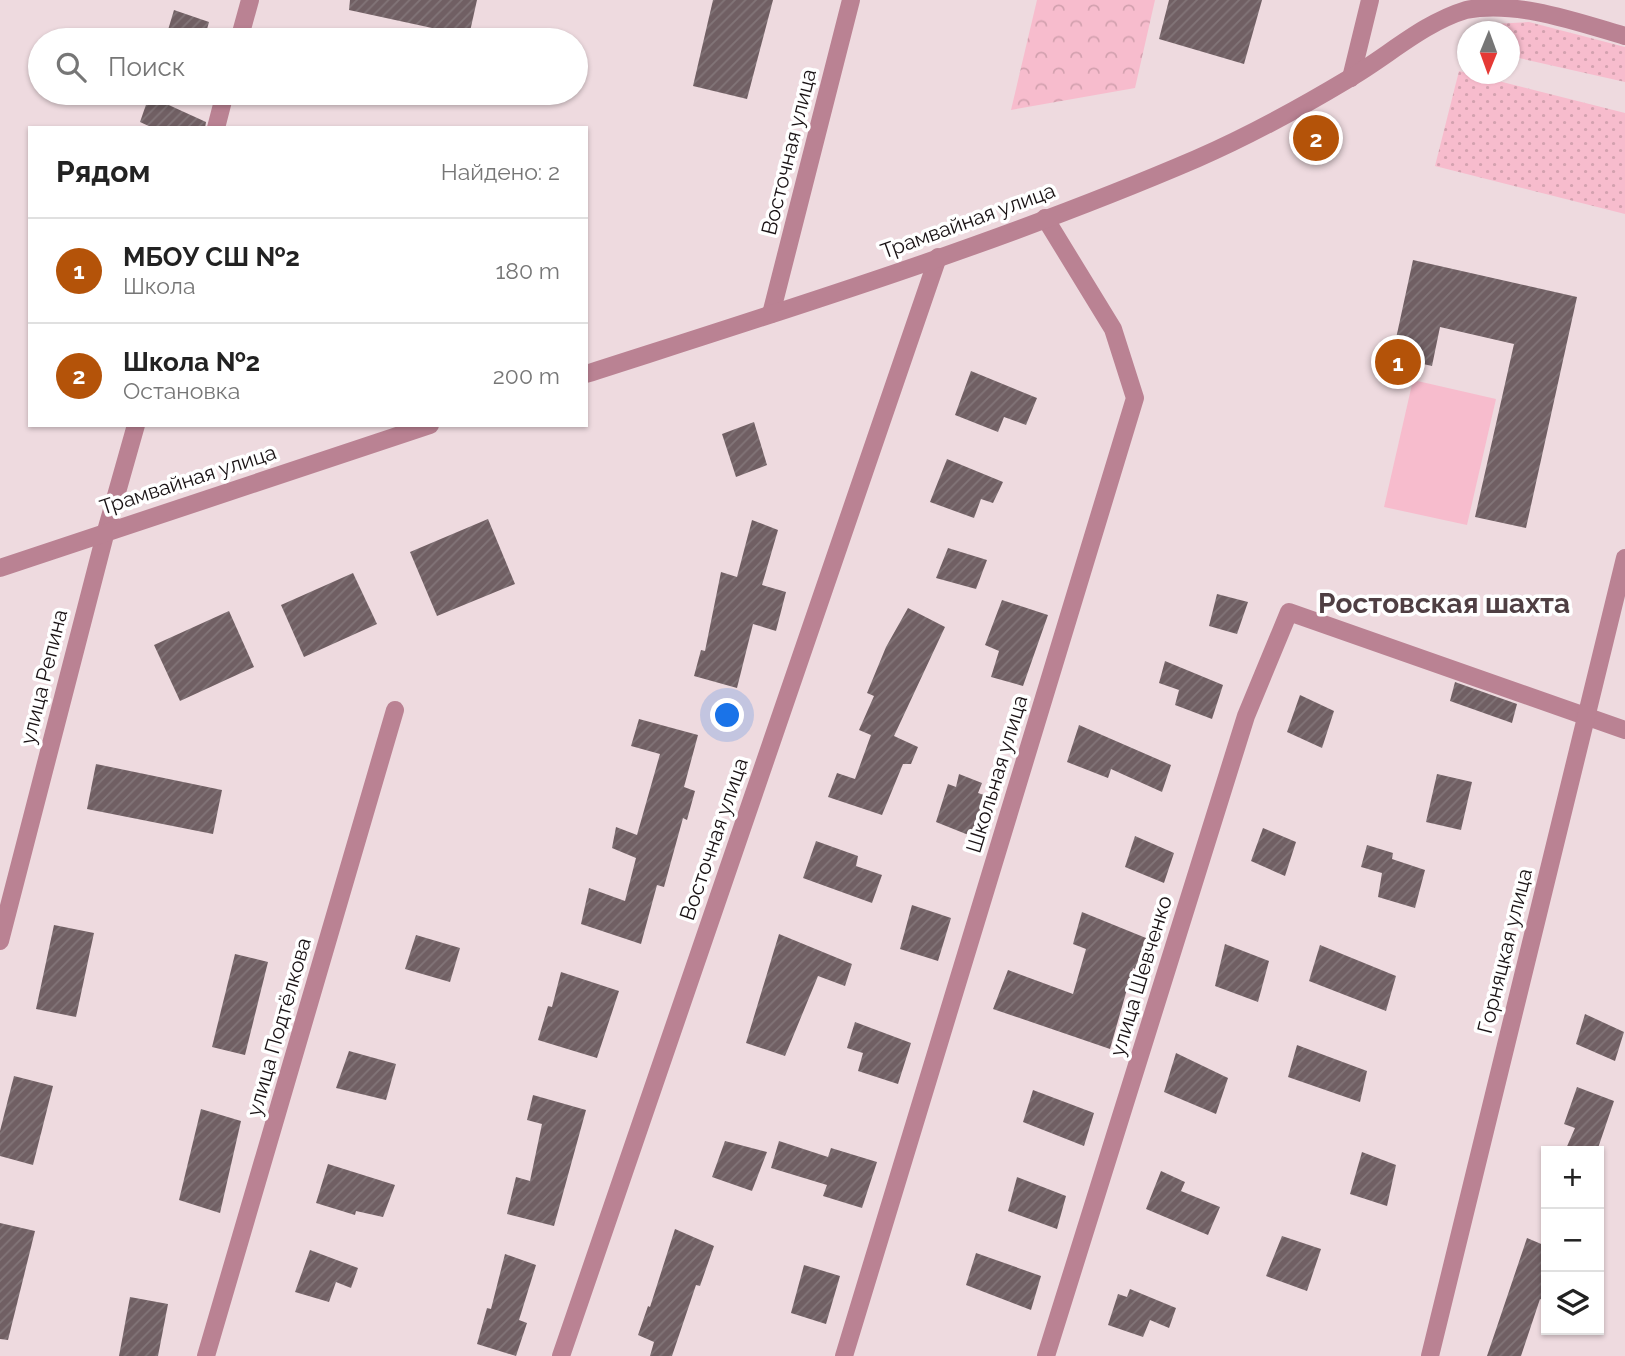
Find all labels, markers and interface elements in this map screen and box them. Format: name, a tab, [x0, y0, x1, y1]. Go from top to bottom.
north arrow	[1457, 21, 1520, 84]
search box	[28, 28, 588, 105]
icon: search	[52, 48, 90, 86]
text: Поиск	[108, 52, 185, 82]
street label: Восточная улица	[756, 66, 821, 237]
pin: 2	[1293, 112, 1339, 164]
text: Рядом	[56, 154, 150, 189]
text: Найдено: 2	[441, 158, 560, 185]
street label: Трамвайная улица	[877, 177, 1059, 264]
text: МБОУ СШ №2	[123, 242, 300, 272]
text: 1	[73, 257, 85, 284]
text: 180 m	[495, 257, 560, 284]
text: Школа	[123, 272, 196, 299]
pin: 1	[1375, 336, 1421, 388]
text: Школа №2	[123, 347, 260, 377]
text: 2	[73, 362, 85, 389]
text: 200 m	[493, 362, 560, 389]
text: Остановка	[123, 377, 240, 404]
street label: Трамвайная улица	[97, 439, 279, 520]
district label: Ростовская шахта	[1318, 587, 1570, 620]
street label: улица Репина	[15, 607, 72, 747]
street label: Школьная улица	[961, 692, 1032, 856]
your location	[710, 698, 744, 732]
street label: Восточная улица	[674, 754, 753, 923]
street label: Горняцкая улица	[1472, 866, 1537, 1036]
street label: улица Шевченко	[1104, 893, 1177, 1059]
street label: улица Подтёлкова	[241, 935, 316, 1119]
map controls	[1541, 1146, 1604, 1335]
button: +	[1541, 1146, 1604, 1209]
button: −	[1541, 1209, 1604, 1272]
button: layers	[1541, 1272, 1604, 1335]

